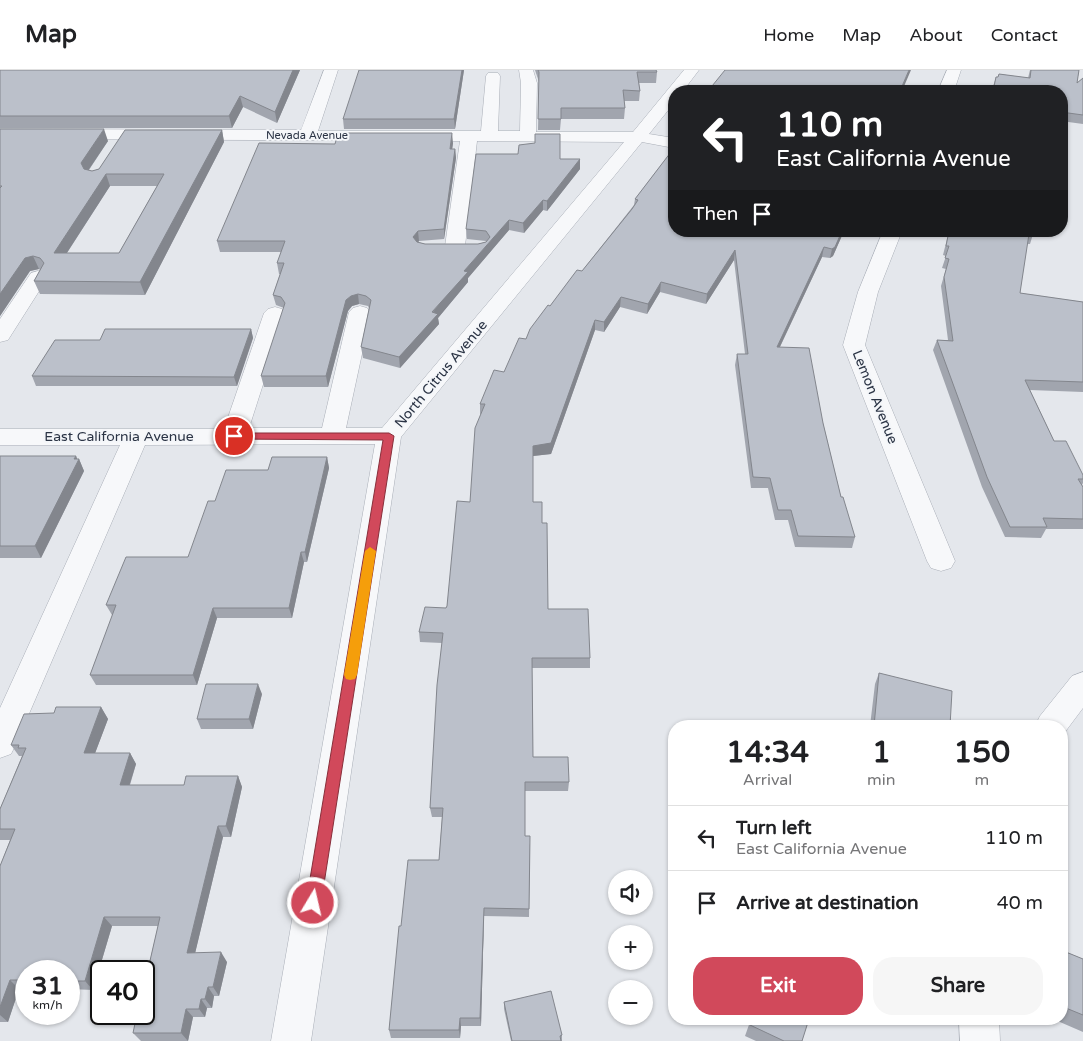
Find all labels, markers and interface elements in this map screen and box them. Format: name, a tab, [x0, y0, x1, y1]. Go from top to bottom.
text: Map	[25, 20, 77, 49]
text: Home	[763, 24, 814, 46]
text: Map	[842, 24, 881, 46]
text: About	[909, 24, 963, 46]
text: Contact	[991, 24, 1058, 46]
text: 110 m	[776, 104, 883, 146]
icon: left	[693, 105, 758, 170]
street label: Nevada Avenue	[266, 129, 348, 142]
text: East California Avenue	[776, 146, 1011, 172]
icon: arrive	[748, 200, 776, 228]
text: Then	[693, 203, 738, 225]
street label: North Citrus Avenue	[391, 317, 491, 431]
street label: Lemon Avenue	[848, 348, 902, 446]
pin	[213, 415, 255, 457]
icon: arrive	[220, 422, 248, 450]
street label: East California Avenue	[44, 428, 194, 445]
text: 14:34	[726, 734, 809, 771]
text: 1	[872, 734, 891, 771]
text: 150	[954, 734, 1010, 771]
text: Arrival	[743, 770, 792, 790]
text: min	[867, 770, 896, 790]
text: m	[974, 770, 989, 790]
text: Turn left	[736, 817, 812, 839]
icon: left	[693, 824, 721, 852]
text: 110 m	[985, 827, 1043, 849]
text: East California Avenue	[736, 839, 907, 859]
map controls	[608, 870, 653, 1025]
button: sound	[608, 870, 653, 915]
position arrow	[286, 876, 338, 928]
icon: arrive	[693, 889, 721, 917]
text: Arrive at destination	[736, 892, 919, 914]
text: 40 m	[997, 892, 1043, 914]
button: +	[608, 925, 653, 970]
button: Exit	[693, 957, 863, 1015]
button: Share	[873, 957, 1043, 1015]
speed limit sign: 40	[90, 960, 155, 1025]
text: 31	[32, 971, 63, 1001]
button: −	[608, 980, 653, 1025]
text: km/h	[32, 998, 63, 1012]

